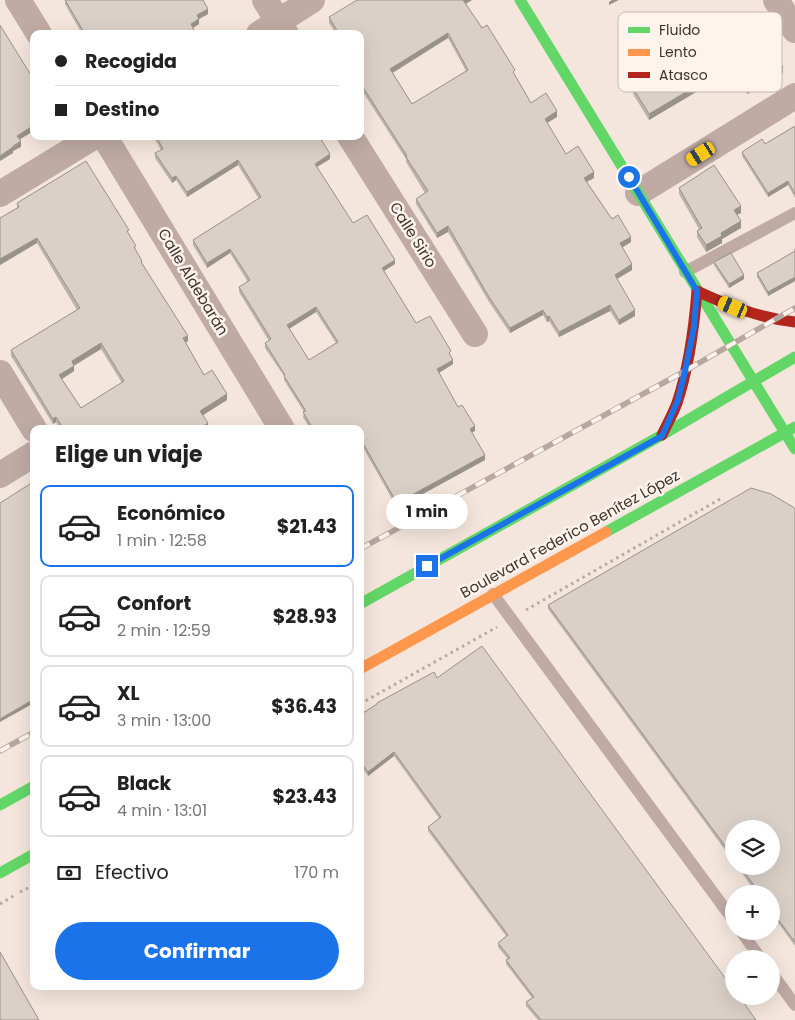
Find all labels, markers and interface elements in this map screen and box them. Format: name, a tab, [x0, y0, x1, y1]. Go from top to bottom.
legend	[618, 12, 782, 92]
text: Fluido	[659, 20, 700, 40]
text: Lento	[659, 42, 697, 62]
text: Recogida	[85, 48, 177, 75]
text: Atasco	[659, 65, 708, 85]
text: Destino	[85, 96, 159, 123]
car	[684, 140, 717, 168]
route start	[618, 166, 640, 188]
street label: Calle Sirio	[385, 198, 442, 272]
street label: Calle Aldebarán	[153, 224, 234, 339]
car	[716, 294, 749, 320]
text: Elige un viaje	[55, 439, 203, 470]
street label: Boulevard Federico Benítez López	[456, 464, 683, 603]
callout: 1 min	[386, 494, 468, 528]
text: Económico	[117, 500, 225, 527]
text: 1 min	[406, 500, 448, 523]
icon: car	[57, 504, 102, 549]
text: $21.43	[277, 513, 337, 540]
text: 1 min · 12:58	[117, 529, 207, 552]
route end	[416, 555, 438, 577]
text: Confort	[117, 590, 191, 617]
icon: car	[57, 594, 102, 639]
text: $28.93	[273, 603, 337, 630]
text: 2 min · 12:59	[117, 619, 211, 642]
text: XL	[117, 680, 140, 707]
icon: car	[57, 684, 102, 729]
text: $36.43	[271, 693, 337, 720]
text: 3 min · 13:00	[117, 709, 211, 732]
text: Black	[117, 770, 171, 797]
icon: car	[57, 774, 102, 819]
text: $23.43	[272, 783, 337, 810]
text: 4 min · 13:01	[117, 799, 207, 822]
map controls	[725, 820, 780, 1005]
button: layers	[725, 820, 780, 875]
icon: cash	[55, 859, 83, 887]
text: Efectivo	[95, 859, 169, 886]
text: 170 m	[294, 861, 339, 884]
button: +	[725, 885, 780, 940]
button: Confirmar	[55, 922, 339, 980]
button: −	[725, 950, 780, 1005]

